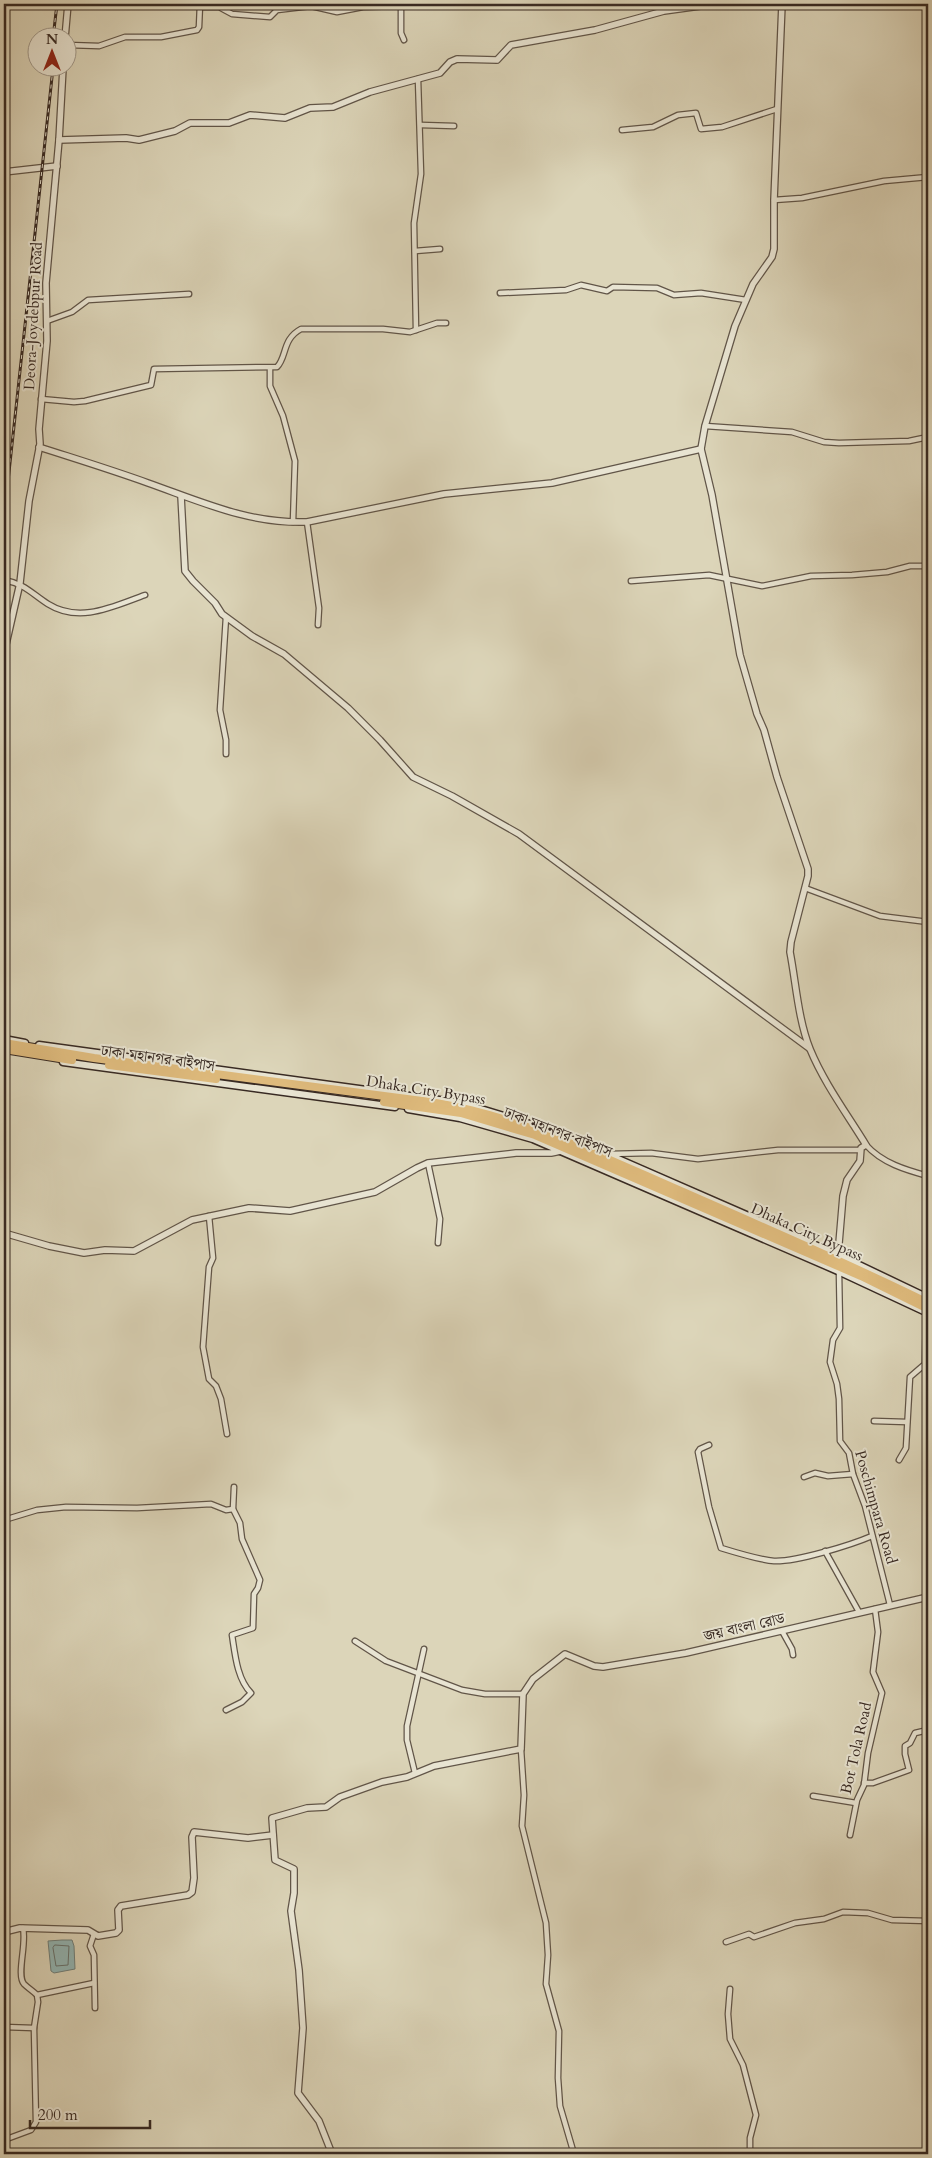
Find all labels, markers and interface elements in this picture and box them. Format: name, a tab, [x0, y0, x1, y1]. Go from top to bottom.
north arrow	[28, 28, 78, 78]
text: N	[46, 30, 58, 49]
street label: Deora-Joydebpur Road	[19, 241, 47, 391]
street label: ঢাকা মহানগর বাইপাস	[99, 1040, 217, 1076]
street label: Dhaka City Bypass	[365, 1071, 487, 1109]
street label: ঢাকা মহানগর বাইপাস	[500, 1102, 616, 1162]
street label: Dhaka City Bypass	[748, 1198, 866, 1266]
street label: Poschimpara Road	[850, 1448, 902, 1566]
street label: জয় বাংলা রোড	[701, 1608, 787, 1646]
street label: Bot Tola Road	[836, 1700, 876, 1796]
scale bar	[30, 2098, 150, 2130]
text: 200 m	[38, 2105, 78, 2125]

